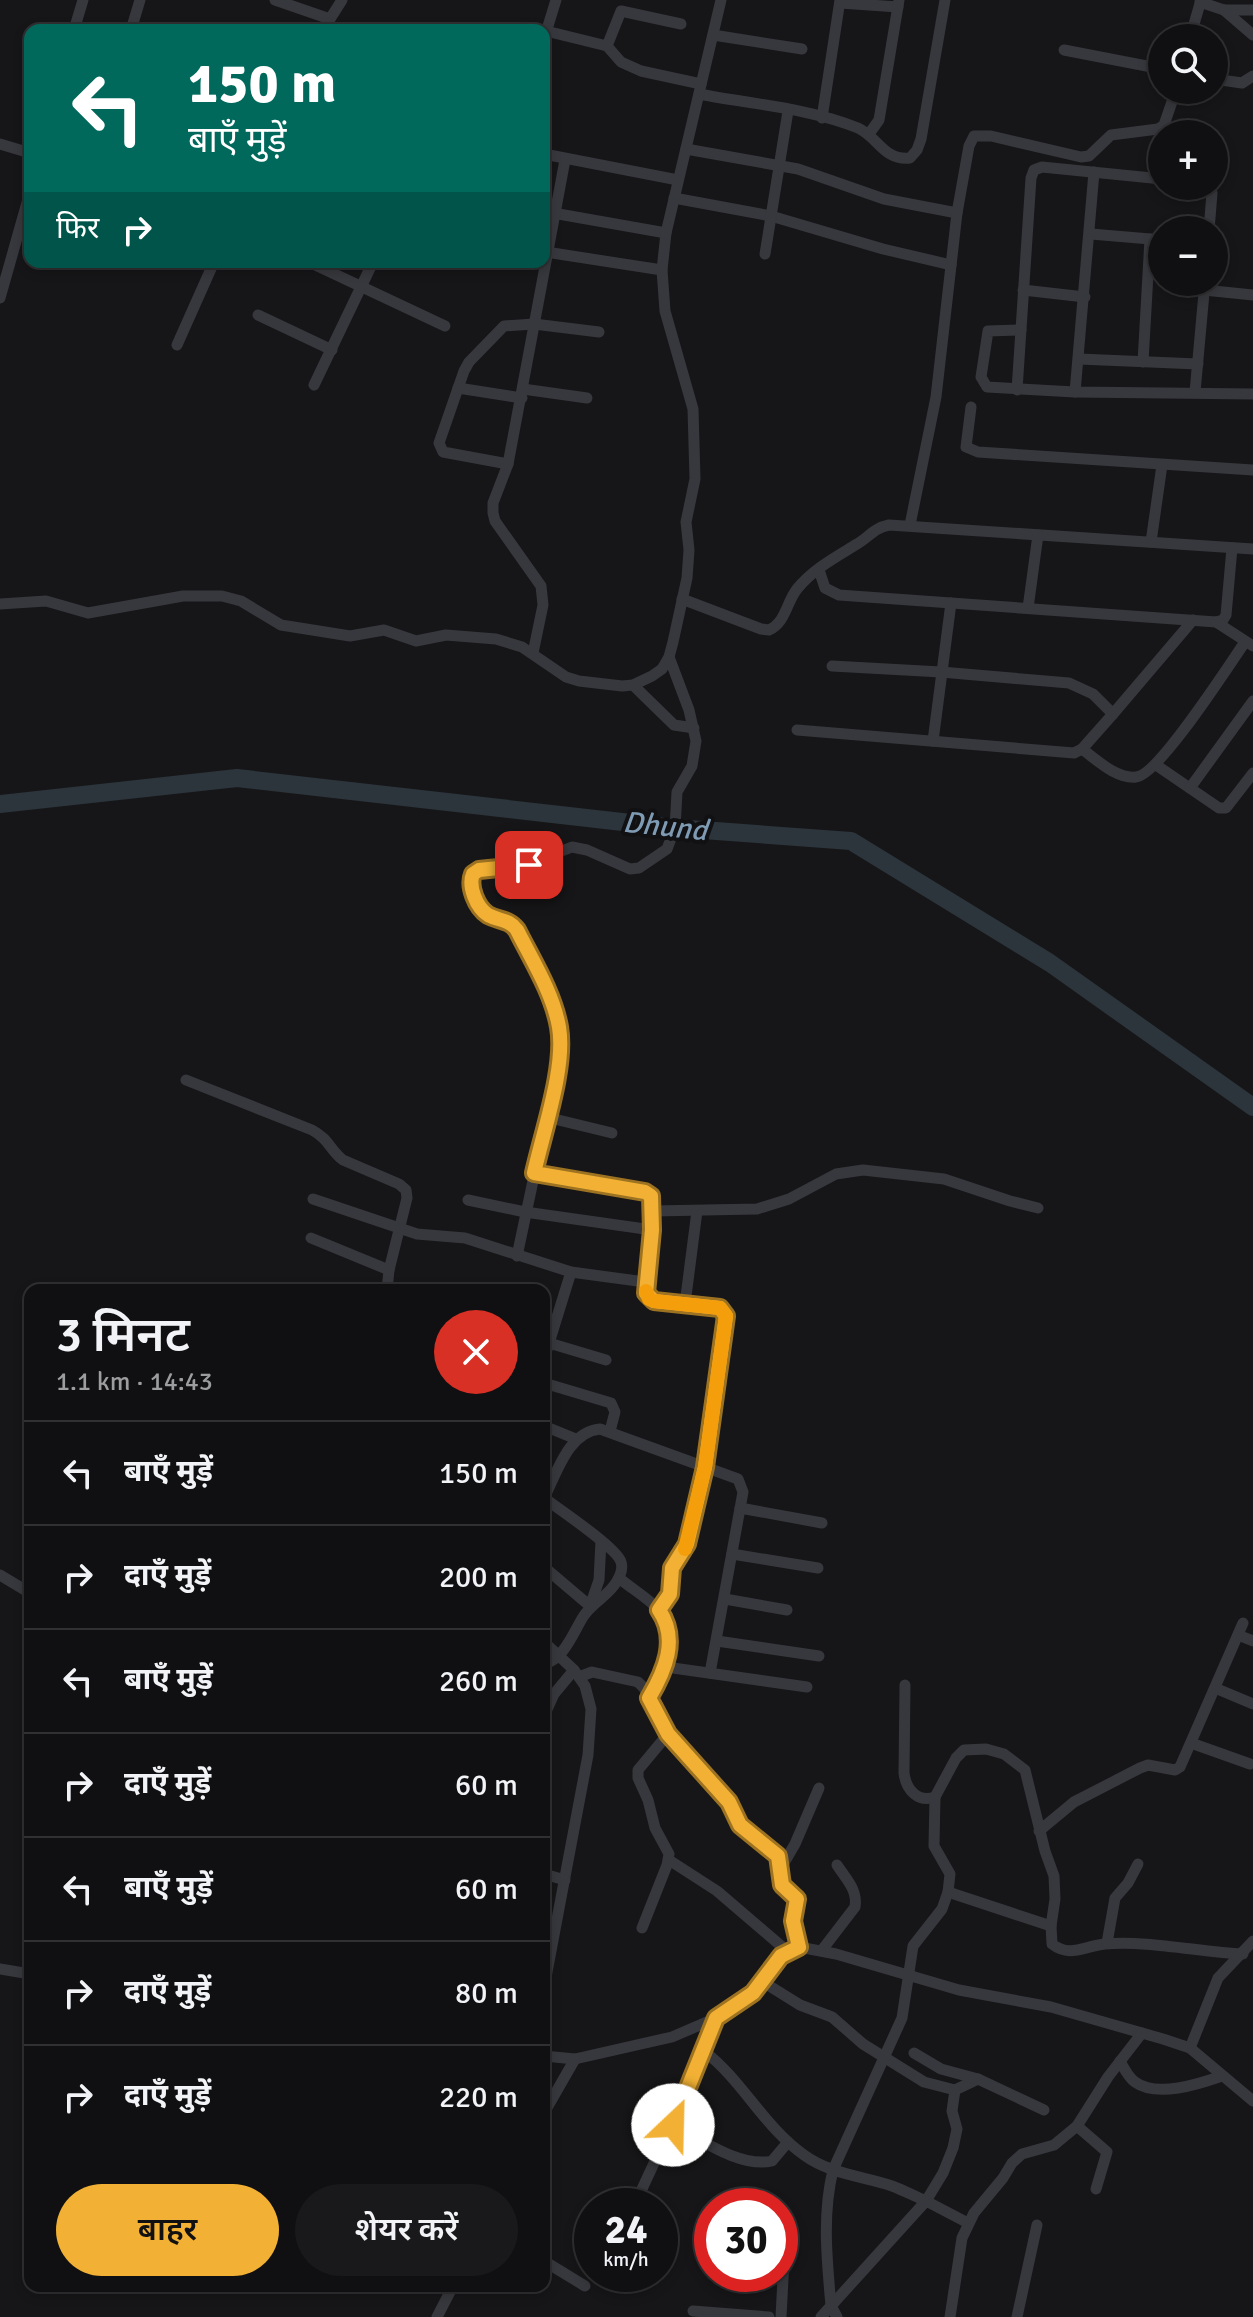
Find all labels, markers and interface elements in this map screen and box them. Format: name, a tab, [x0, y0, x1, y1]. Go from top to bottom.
map controls	[1148, 24, 1228, 296]
button: search	[1148, 24, 1228, 104]
text: 150 m	[188, 49, 336, 118]
icon: left	[56, 56, 160, 160]
text: बाएँ मुड़ें	[188, 118, 287, 163]
button: +	[1148, 120, 1228, 200]
icon: right	[115, 208, 159, 252]
text: फिर	[56, 210, 99, 247]
button: −	[1148, 216, 1228, 296]
water label: Dhund	[621, 804, 712, 850]
pin	[495, 831, 563, 899]
icon: arrive	[507, 843, 551, 887]
text: 3 मिनट	[56, 1306, 190, 1365]
button: close	[434, 1310, 518, 1394]
text: 1.1 km · 14:43	[56, 1366, 213, 1398]
icon: left	[56, 1451, 100, 1495]
text: बाएँ मुड़ें	[124, 1453, 213, 1490]
text: 150 m	[439, 1455, 518, 1492]
icon: right	[56, 1555, 100, 1599]
text: दाएँ मुड़ें	[124, 1557, 211, 1594]
text: 200 m	[439, 1559, 518, 1596]
icon: left	[56, 1659, 100, 1703]
text: बाएँ मुड़ें	[124, 1661, 213, 1698]
text: 260 m	[439, 1663, 518, 1700]
icon: right	[56, 1763, 100, 1807]
text: दाएँ मुड़ें	[124, 1765, 211, 1802]
text: 60 m	[455, 1767, 518, 1804]
icon: left	[56, 1867, 100, 1911]
text: बाएँ मुड़ें	[124, 1869, 213, 1906]
text: 60 m	[455, 1871, 518, 1908]
icon: right	[56, 1971, 100, 2015]
text: दाएँ मुड़ें	[124, 1973, 211, 2010]
text: 80 m	[455, 1975, 518, 2012]
icon: right	[56, 2075, 100, 2119]
text: दाएँ मुड़ें	[124, 2077, 211, 2114]
text: 220 m	[439, 2079, 518, 2116]
position arrow	[631, 2083, 715, 2167]
button: बाहर	[56, 2184, 279, 2276]
button: शेयर करें	[295, 2184, 518, 2276]
speed limit sign: 30	[694, 2188, 798, 2292]
text: 24	[604, 2205, 648, 2255]
text: km/h	[603, 2247, 649, 2272]

